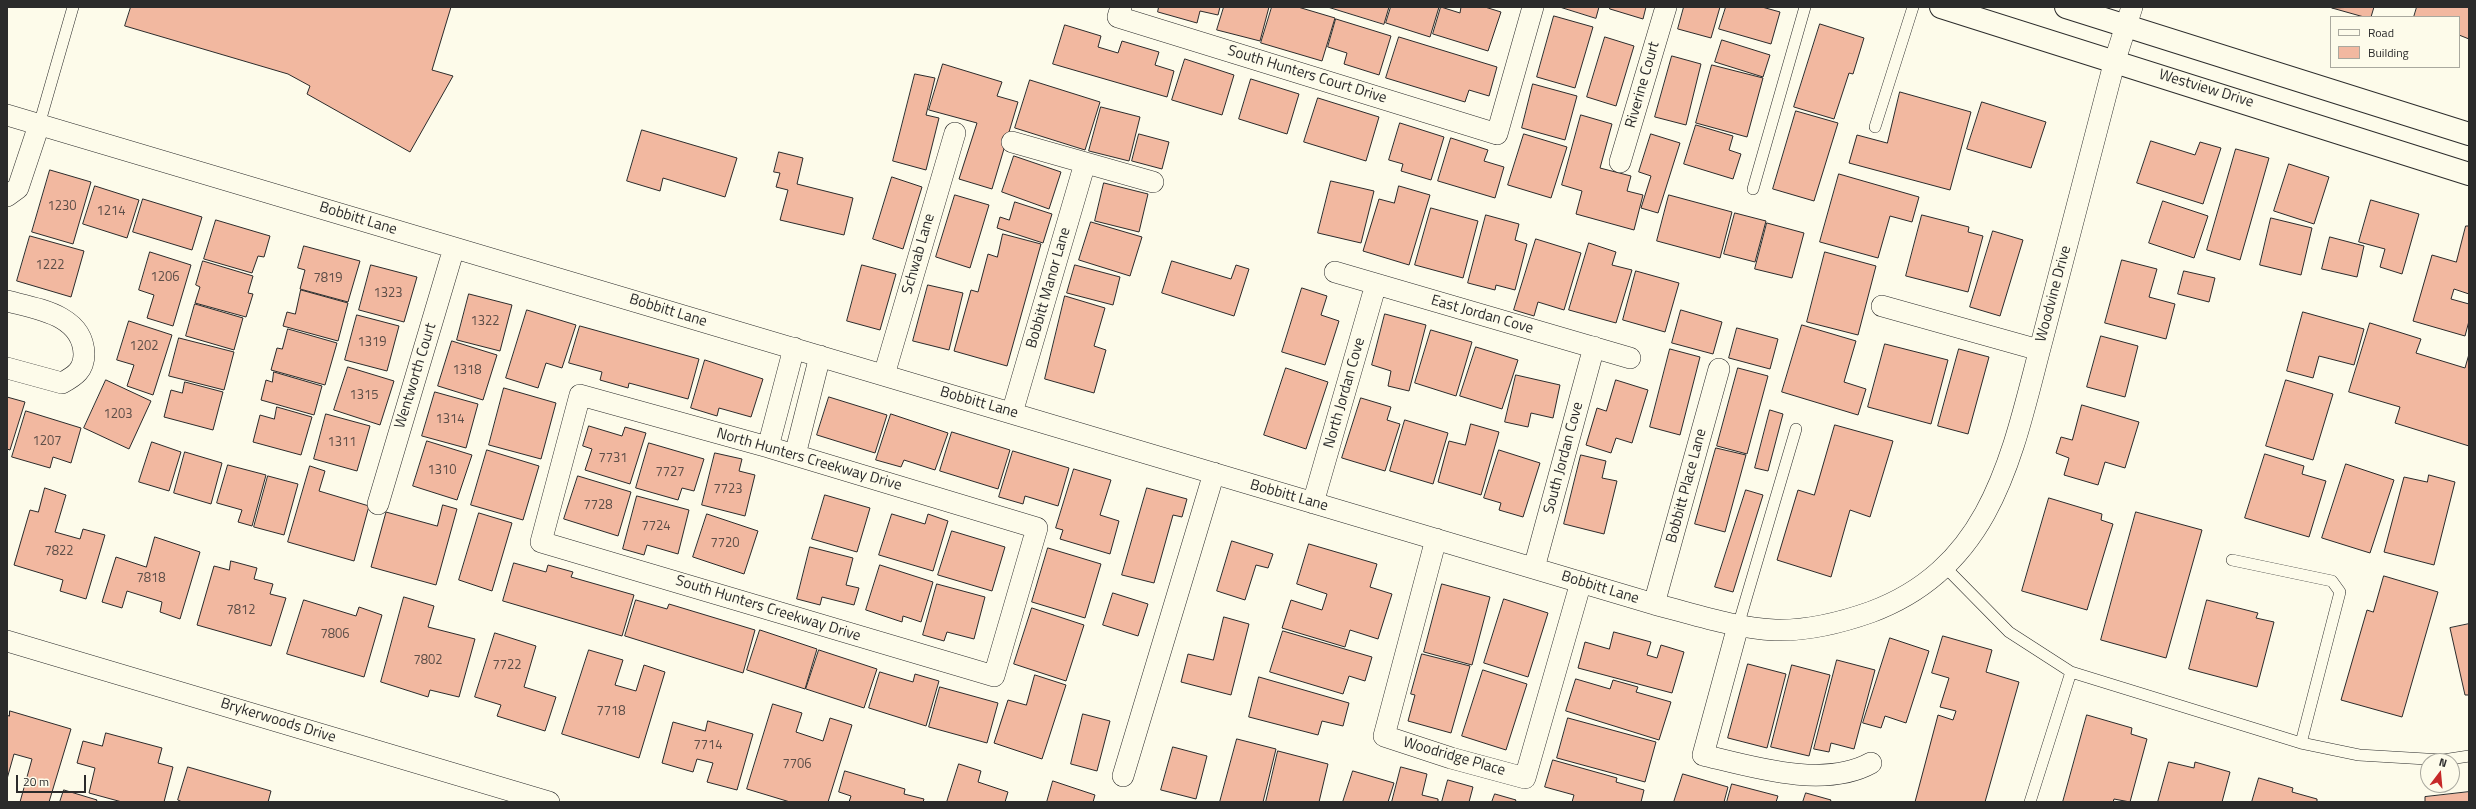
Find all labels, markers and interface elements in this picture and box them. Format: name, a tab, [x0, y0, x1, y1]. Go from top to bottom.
legend	[2330, 16, 2460, 68]
text: Road	[2368, 23, 2394, 42]
street label: Riverine Court	[1622, 40, 1664, 130]
street label: South Hunters Court Drive	[1225, 42, 1389, 108]
text: Building	[2368, 43, 2409, 62]
street label: Westview Drive	[2156, 66, 2256, 112]
house number: 1230	[47, 199, 77, 215]
street label: Bobbitt Lane	[317, 199, 399, 239]
house number: 1214	[96, 204, 126, 220]
street label: Schwab Lane	[899, 212, 939, 296]
street label: Bobbitt Manor Lane	[1023, 225, 1075, 351]
street label: Woodvine Drive	[2032, 244, 2076, 344]
house number: 1222	[35, 258, 65, 274]
house number: 1206	[150, 270, 180, 286]
house number: 7819	[313, 271, 343, 287]
house number: 1323	[373, 286, 403, 302]
street label: Bobbitt Lane	[627, 291, 709, 331]
street label: East Jordan Cove	[1429, 292, 1535, 338]
house number: 1322	[470, 314, 500, 330]
street label: Wentworth Court	[391, 321, 441, 431]
house number: 1319	[357, 335, 387, 351]
street label: North Jordan Cove	[1321, 336, 1369, 450]
house number: 1202	[129, 339, 159, 355]
house number: 1318	[452, 363, 482, 379]
street label: Bobbitt Lane	[938, 383, 1020, 423]
house number: 1315	[349, 388, 379, 404]
street label: South Jordan Cove	[1540, 400, 1588, 516]
house number: 1203	[103, 407, 133, 423]
house number: 1314	[435, 412, 465, 428]
street label: North Hunters Creekway Drive	[714, 425, 904, 495]
street label: Bobbitt Place Lane	[1663, 427, 1711, 545]
house number: 1207	[32, 434, 62, 450]
house number: 1311	[327, 435, 357, 451]
house number: 7731	[598, 451, 628, 467]
house number: 1310	[427, 463, 457, 479]
house number: 7727	[655, 465, 685, 481]
street label: Bobbitt Lane	[1248, 476, 1330, 516]
house number: 7723	[713, 482, 743, 498]
house number: 7728	[583, 498, 613, 514]
house number: 7724	[641, 519, 671, 535]
house number: 7720	[710, 536, 740, 552]
house number: 7822	[44, 544, 74, 560]
street label: Bobbitt Lane	[1559, 568, 1641, 608]
house number: 7818	[136, 571, 166, 587]
street label: South Hunters Creekway Drive	[673, 572, 863, 646]
house number: 7812	[226, 603, 256, 619]
house number: 7806	[320, 627, 350, 643]
house number: 7802	[413, 653, 443, 669]
house number: 7722	[492, 658, 522, 674]
street label: Brykerwoods Drive	[218, 695, 338, 747]
house number: 7718	[596, 704, 626, 720]
street label: Woodridge Place	[1401, 734, 1507, 780]
house number: 7714	[693, 738, 723, 754]
north arrow	[2420, 753, 2460, 793]
text: N	[2437, 754, 2449, 771]
house number: 7706	[782, 757, 812, 773]
scale bar	[18, 767, 88, 793]
text: 20 m	[23, 772, 49, 791]

